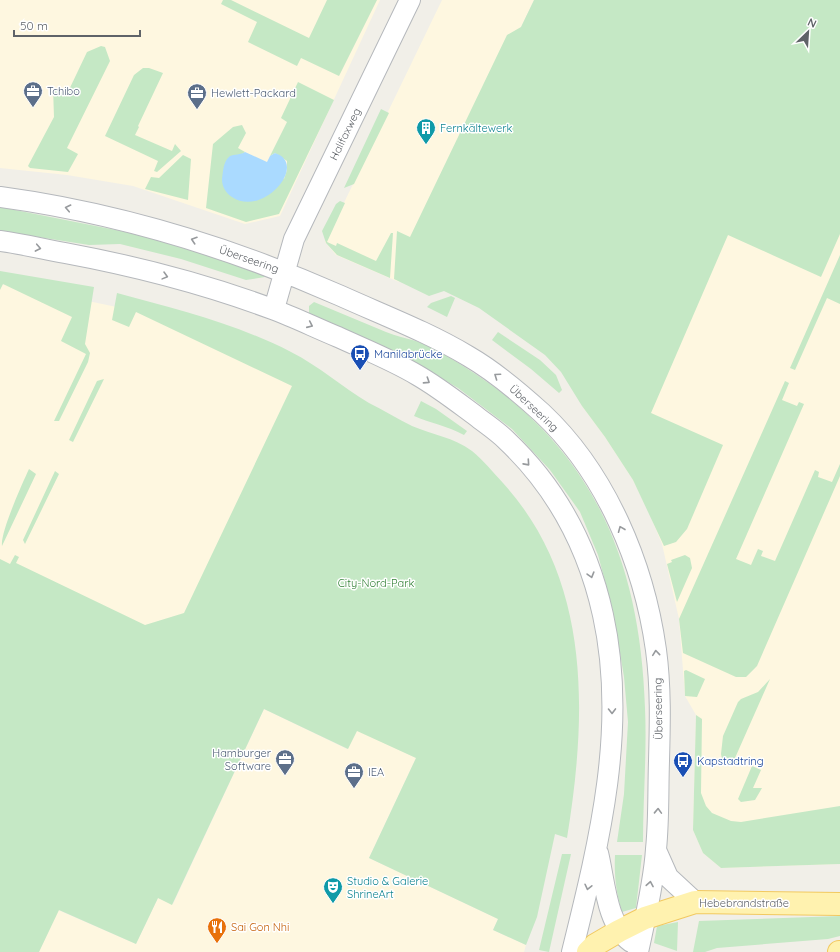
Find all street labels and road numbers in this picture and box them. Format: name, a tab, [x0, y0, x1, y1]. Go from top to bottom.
street label: Halifaxweg	[326, 105, 364, 163]
street label: Überseering	[217, 242, 281, 276]
street label: Überseering	[506, 382, 562, 434]
street label: Überseering	[650, 678, 666, 740]
street label: Hebebrandstraße	[699, 896, 789, 910]

